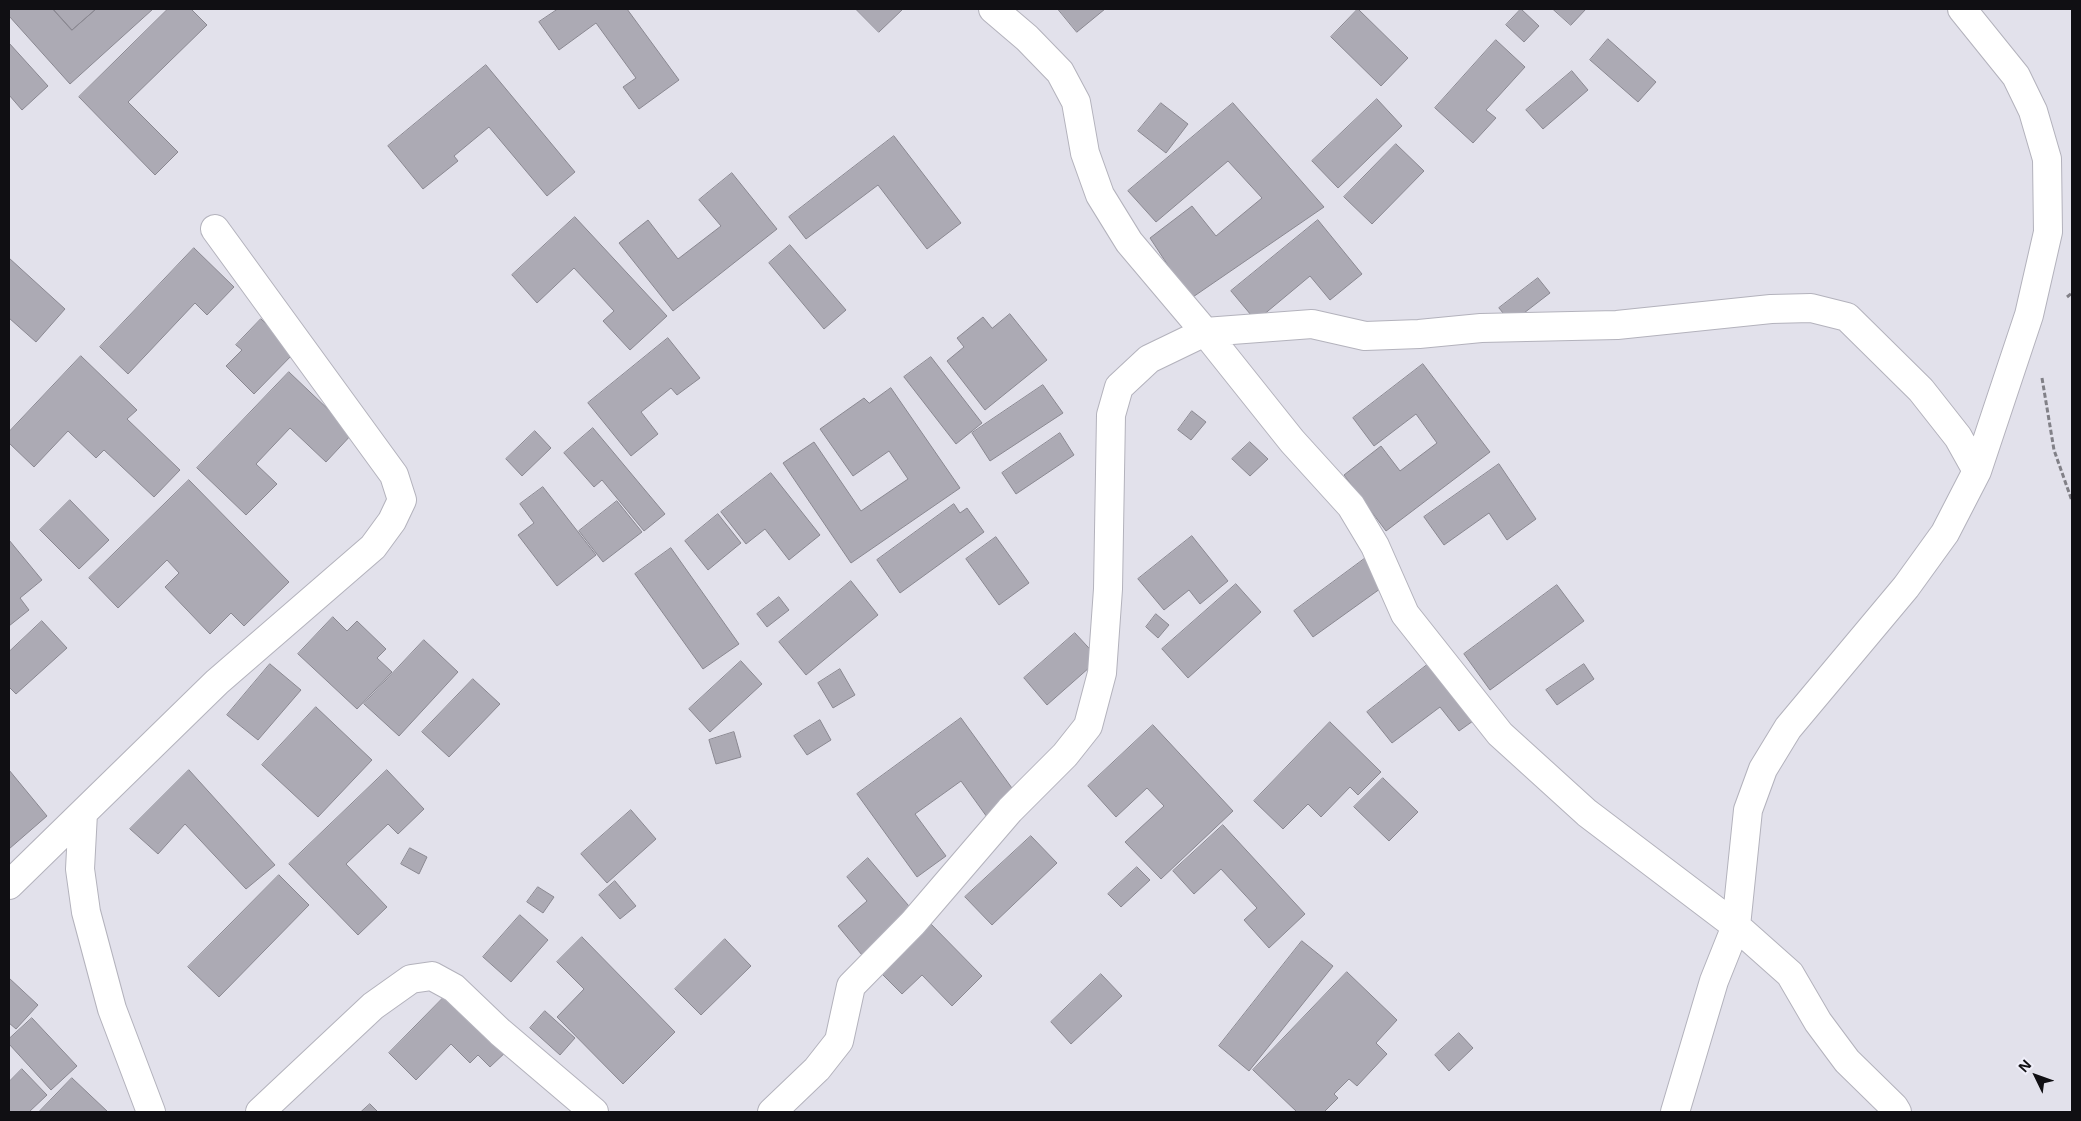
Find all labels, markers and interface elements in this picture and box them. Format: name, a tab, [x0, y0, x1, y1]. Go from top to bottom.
north arrow	[2011, 1051, 2061, 1101]
text: N	[2014, 1055, 2035, 1076]

